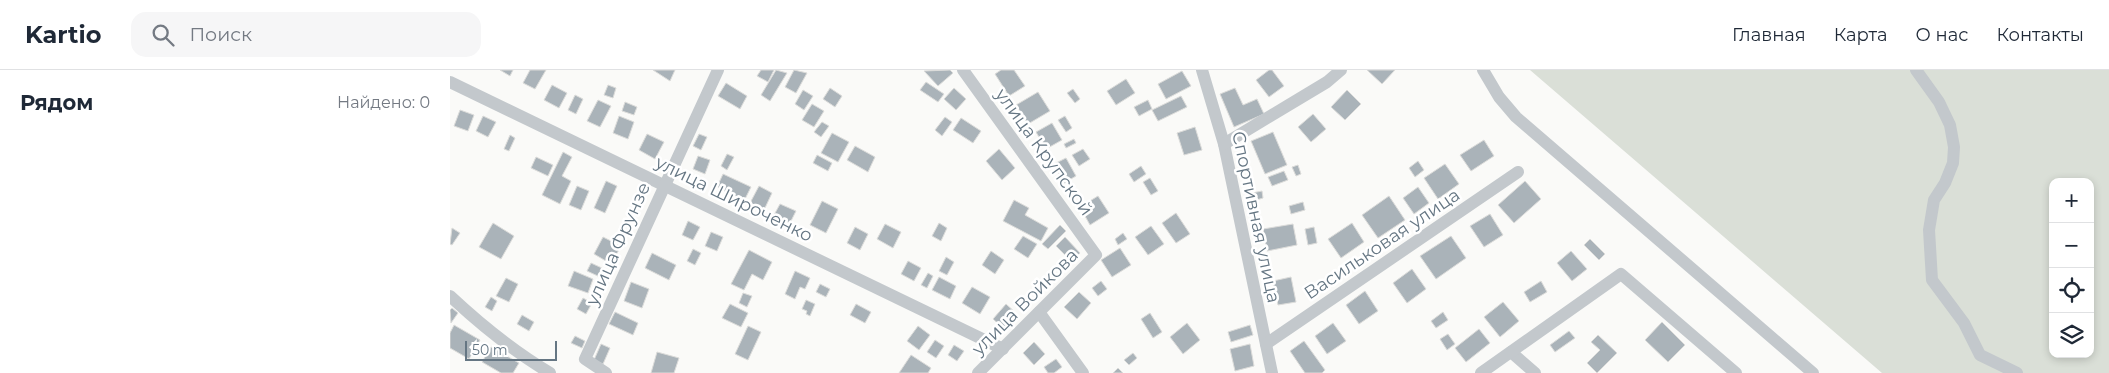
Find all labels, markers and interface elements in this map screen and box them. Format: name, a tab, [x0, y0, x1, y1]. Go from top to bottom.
search box	[131, 12, 481, 57]
text: Kartio	[25, 20, 101, 49]
icon: search	[149, 21, 177, 49]
text: Поиск	[189, 23, 252, 46]
text: Главная	[1732, 24, 1806, 46]
text: Карта	[1834, 24, 1888, 46]
text: О нас	[1916, 24, 1968, 46]
text: Контакты	[1996, 24, 2084, 46]
street label: улица Крупской	[990, 83, 1097, 220]
text: Рядом	[20, 90, 93, 115]
text: Найдено: 0	[337, 93, 430, 112]
street label: Спортивная улица	[1227, 129, 1285, 305]
street label: улица Широченко	[651, 151, 816, 247]
map controls	[2049, 178, 2094, 358]
button: +	[2049, 178, 2094, 223]
street label: улица Фрунзе	[581, 179, 655, 310]
street label: Васильковая улица	[1300, 184, 1464, 304]
button: −	[2049, 223, 2094, 268]
street label: улица Войкова	[967, 244, 1083, 360]
button: locate	[2049, 268, 2094, 313]
button: layers	[2049, 313, 2094, 358]
scale bar	[465, 338, 558, 361]
text: 50 m	[472, 341, 508, 359]

